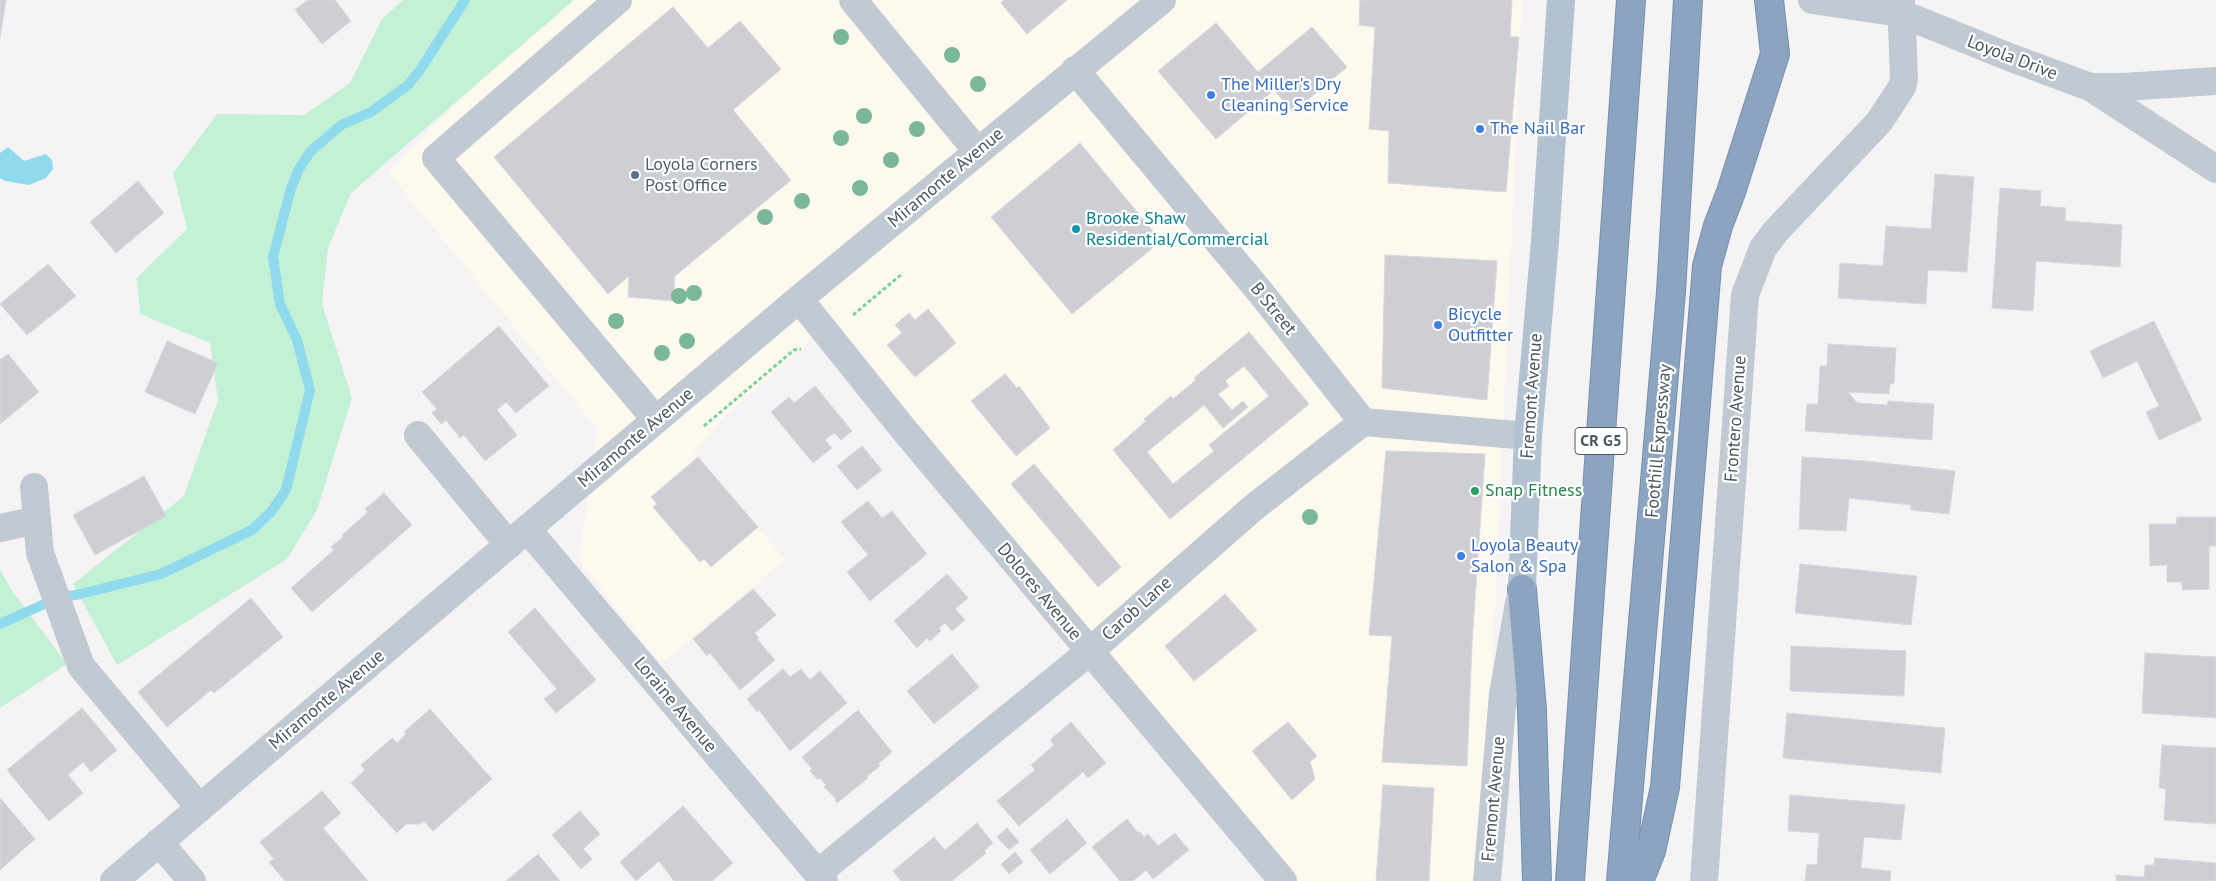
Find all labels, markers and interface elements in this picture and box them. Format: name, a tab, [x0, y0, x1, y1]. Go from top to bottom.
street label: Loyola Drive	[1964, 31, 2060, 85]
place label: The Miller's Dry Cleaning Service	[1221, 74, 1349, 116]
marker: The Miller's Dry Cleaning Service	[1205, 89, 1217, 101]
place label: The Nail Bar	[1490, 118, 1585, 140]
street label: Miramonte Avenue	[884, 123, 1008, 233]
marker: The Nail Bar	[1474, 123, 1486, 135]
place label: Loyola Corners Post Office	[645, 154, 758, 196]
marker: Loyola Corners Post Office	[629, 169, 641, 181]
place label: Brooke Shaw Residential/Commercial	[1086, 208, 1268, 250]
marker: Brooke Shaw Residential/Commercial	[1070, 223, 1082, 235]
street label: B Street	[1245, 278, 1301, 340]
place label: Bicycle Outfitter	[1448, 304, 1513, 346]
marker: Bicycle Outfitter	[1432, 319, 1444, 331]
street label: Fremont Avenue	[1517, 332, 1547, 460]
street label: Frontero Avenue	[1721, 355, 1751, 483]
street label: Foothill Expressway	[1642, 363, 1676, 519]
street label: Miramonte Avenue	[574, 383, 698, 493]
road number: CR G5	[1575, 428, 1627, 454]
place label: Snap Fitness	[1485, 480, 1582, 502]
marker: Snap Fitness	[1469, 485, 1481, 497]
place label: Loyola Beauty Salon & Spa	[1471, 535, 1578, 578]
street label: Dolores Avenue	[992, 539, 1086, 645]
marker: Loyola Beauty Salon & Spa	[1455, 550, 1467, 562]
street label: Carob Lane	[1098, 572, 1176, 646]
street label: Miramonte Avenue	[265, 645, 389, 755]
street label: Loraine Avenue	[629, 653, 721, 757]
street label: Fremont Avenue	[1478, 735, 1510, 863]

